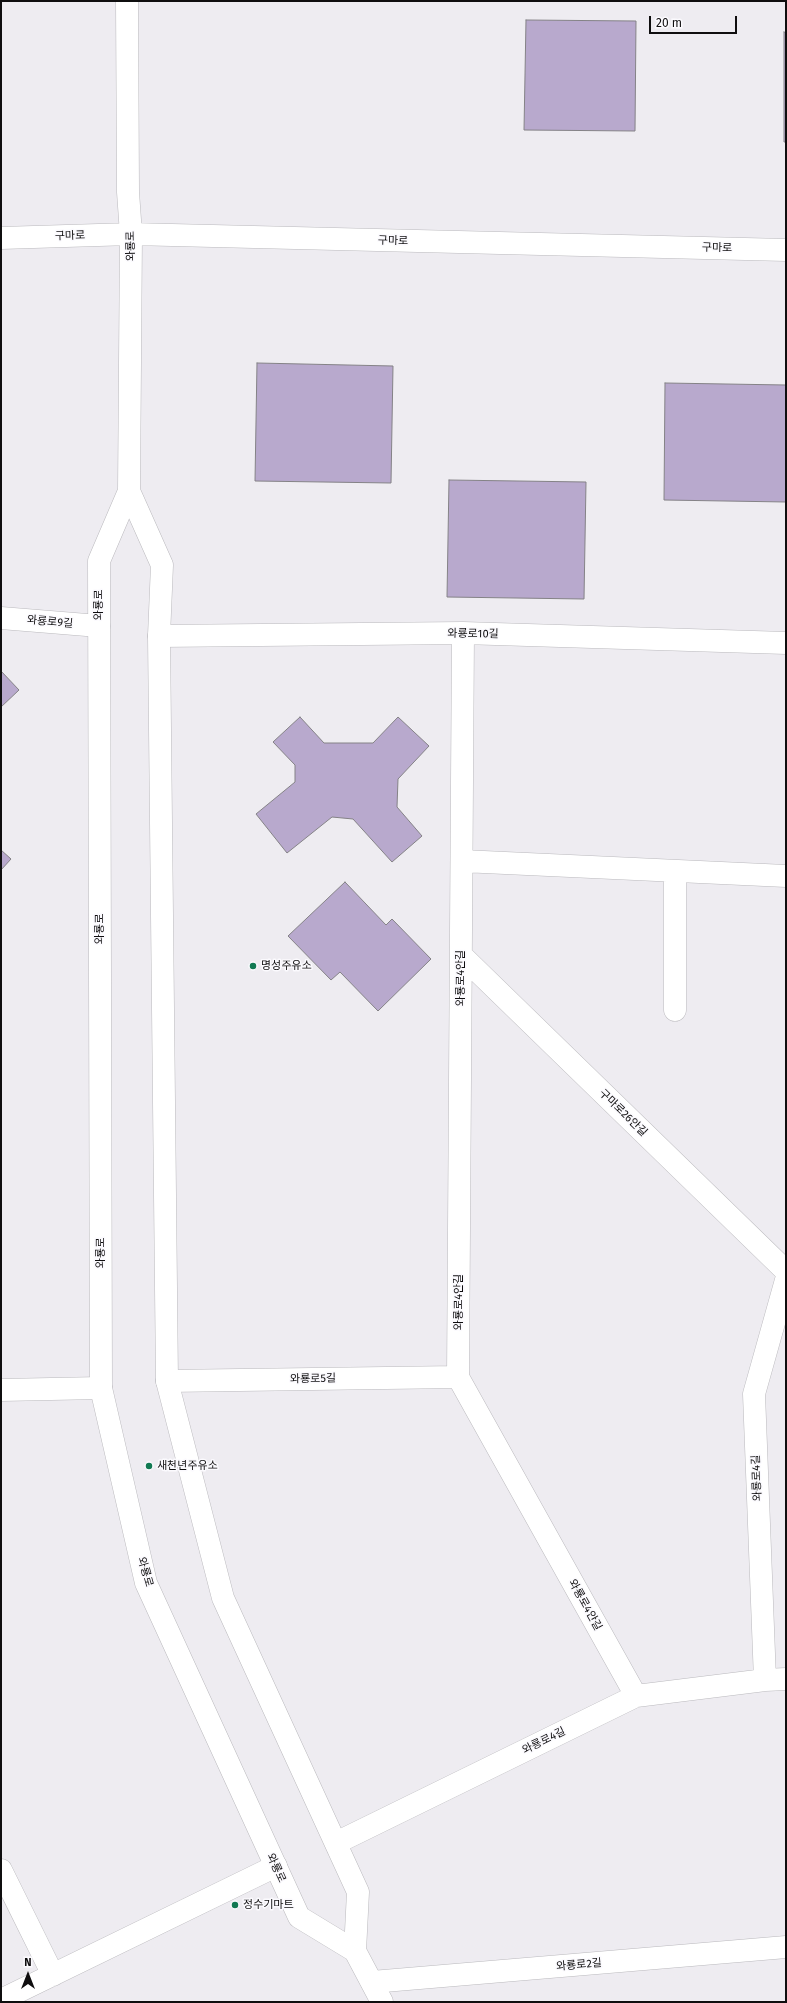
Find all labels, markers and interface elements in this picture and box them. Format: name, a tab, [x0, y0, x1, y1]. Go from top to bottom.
scale bar	[651, 8, 739, 34]
text: 20 m	[656, 16, 682, 30]
street label: 구마로	[55, 229, 85, 243]
street label: 와룡로	[124, 231, 138, 261]
street label: 구마로	[378, 234, 408, 248]
street label: 구마로	[702, 241, 732, 255]
street label: 와룡로	[92, 590, 106, 620]
street label: 와룡로9길	[26, 613, 74, 631]
street label: 와룡로10길	[447, 627, 499, 641]
street label: 와룡로	[93, 914, 107, 944]
street label: 와룡로4안길	[454, 950, 468, 1006]
place label: 명성주유소	[261, 959, 312, 973]
marker: 명성주유소	[248, 961, 258, 971]
street label: 구마로26안길	[596, 1087, 650, 1139]
street label: 와룡로	[94, 1238, 108, 1268]
street label: 와룡로4안길	[452, 1274, 466, 1330]
street label: 와룡로5길	[290, 1372, 336, 1386]
street label: 와룡로4길	[750, 1455, 764, 1501]
place label: 새천년주유소	[157, 1459, 218, 1473]
marker: 새천년주유소	[144, 1461, 154, 1471]
street label: 와룡로	[134, 1556, 156, 1588]
street label: 와룡로4안길	[566, 1577, 604, 1633]
street label: 와룡로4길	[520, 1725, 568, 1757]
street label: 와룡로	[264, 1851, 288, 1885]
place label: 정수기마트	[243, 1898, 294, 1912]
marker: 정수기마트	[230, 1900, 240, 1910]
north arrow	[8, 1955, 48, 1995]
text: N	[24, 1956, 32, 1969]
street label: 와룡로2길	[556, 1956, 602, 1974]

